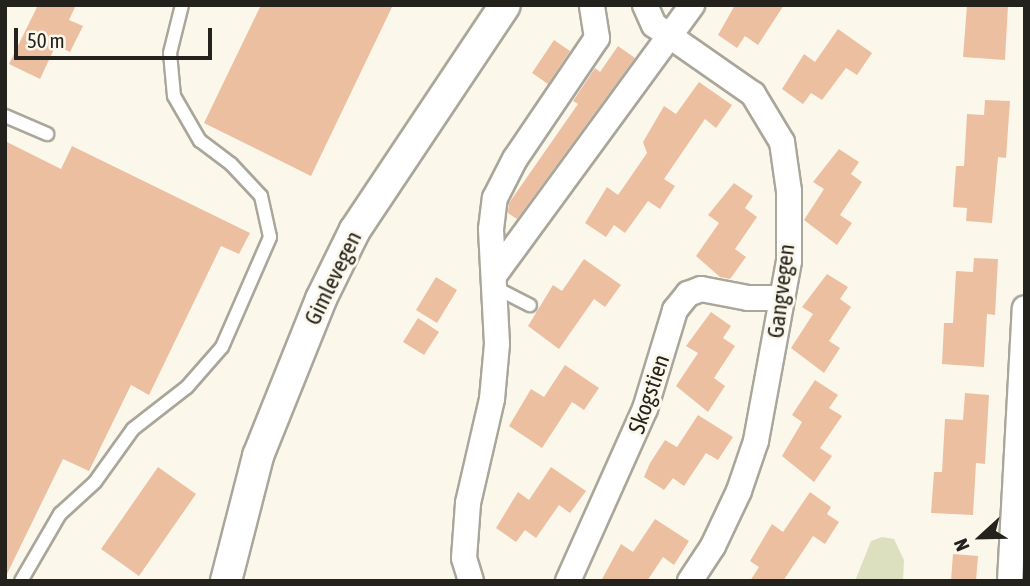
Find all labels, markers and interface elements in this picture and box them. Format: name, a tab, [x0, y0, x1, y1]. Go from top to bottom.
scale bar	[18, 14, 215, 58]
text: 50 m	[27, 28, 65, 52]
street label: Gimlevegen	[298, 227, 368, 329]
street label: Gangvegen	[762, 242, 800, 340]
street label: Skogstien	[623, 351, 675, 437]
north arrow	[946, 502, 1016, 572]
text: N	[949, 536, 974, 554]

